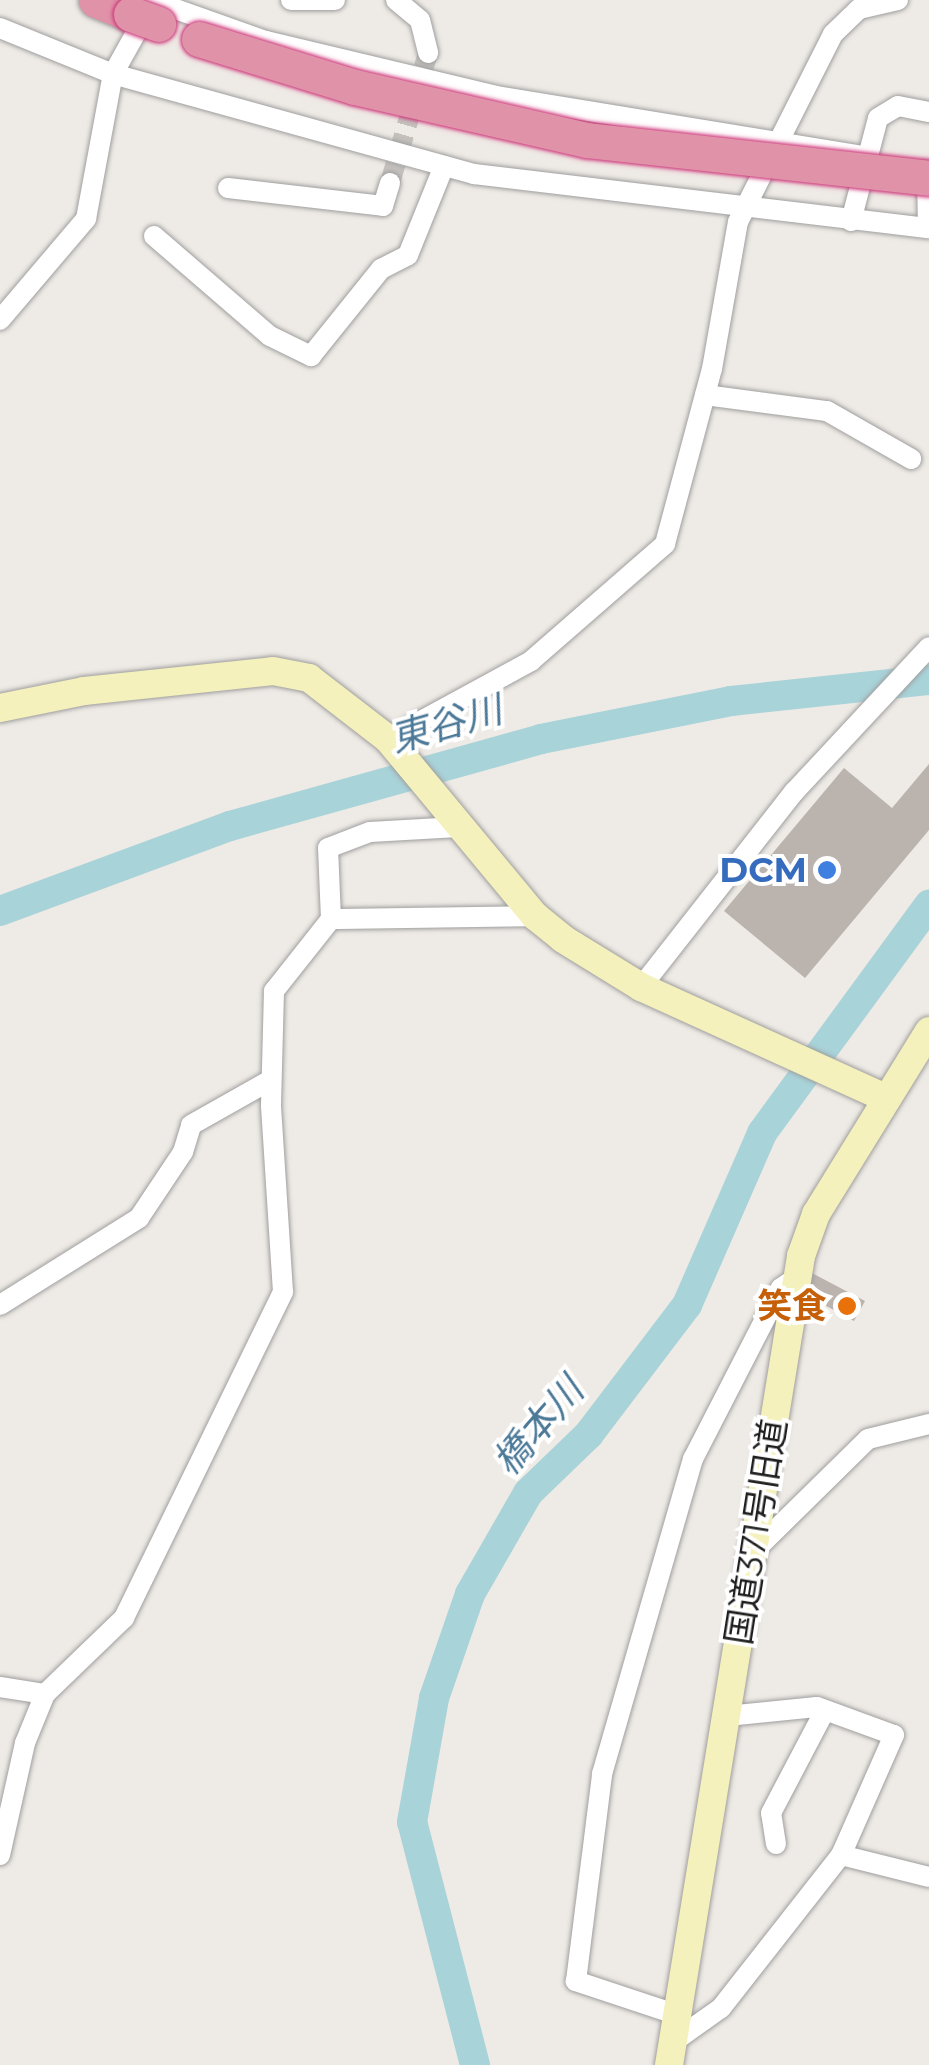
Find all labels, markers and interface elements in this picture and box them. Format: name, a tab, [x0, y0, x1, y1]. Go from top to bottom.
water label: 東谷川	[385, 686, 507, 762]
place label: DCM	[719, 849, 807, 891]
marker: DCM	[816, 859, 838, 881]
place label: 笑食	[757, 1285, 827, 1327]
marker: 笑食	[836, 1295, 858, 1317]
water label: 橋本川	[483, 1368, 593, 1484]
street label: 国道371号旧道	[717, 1416, 795, 1648]

